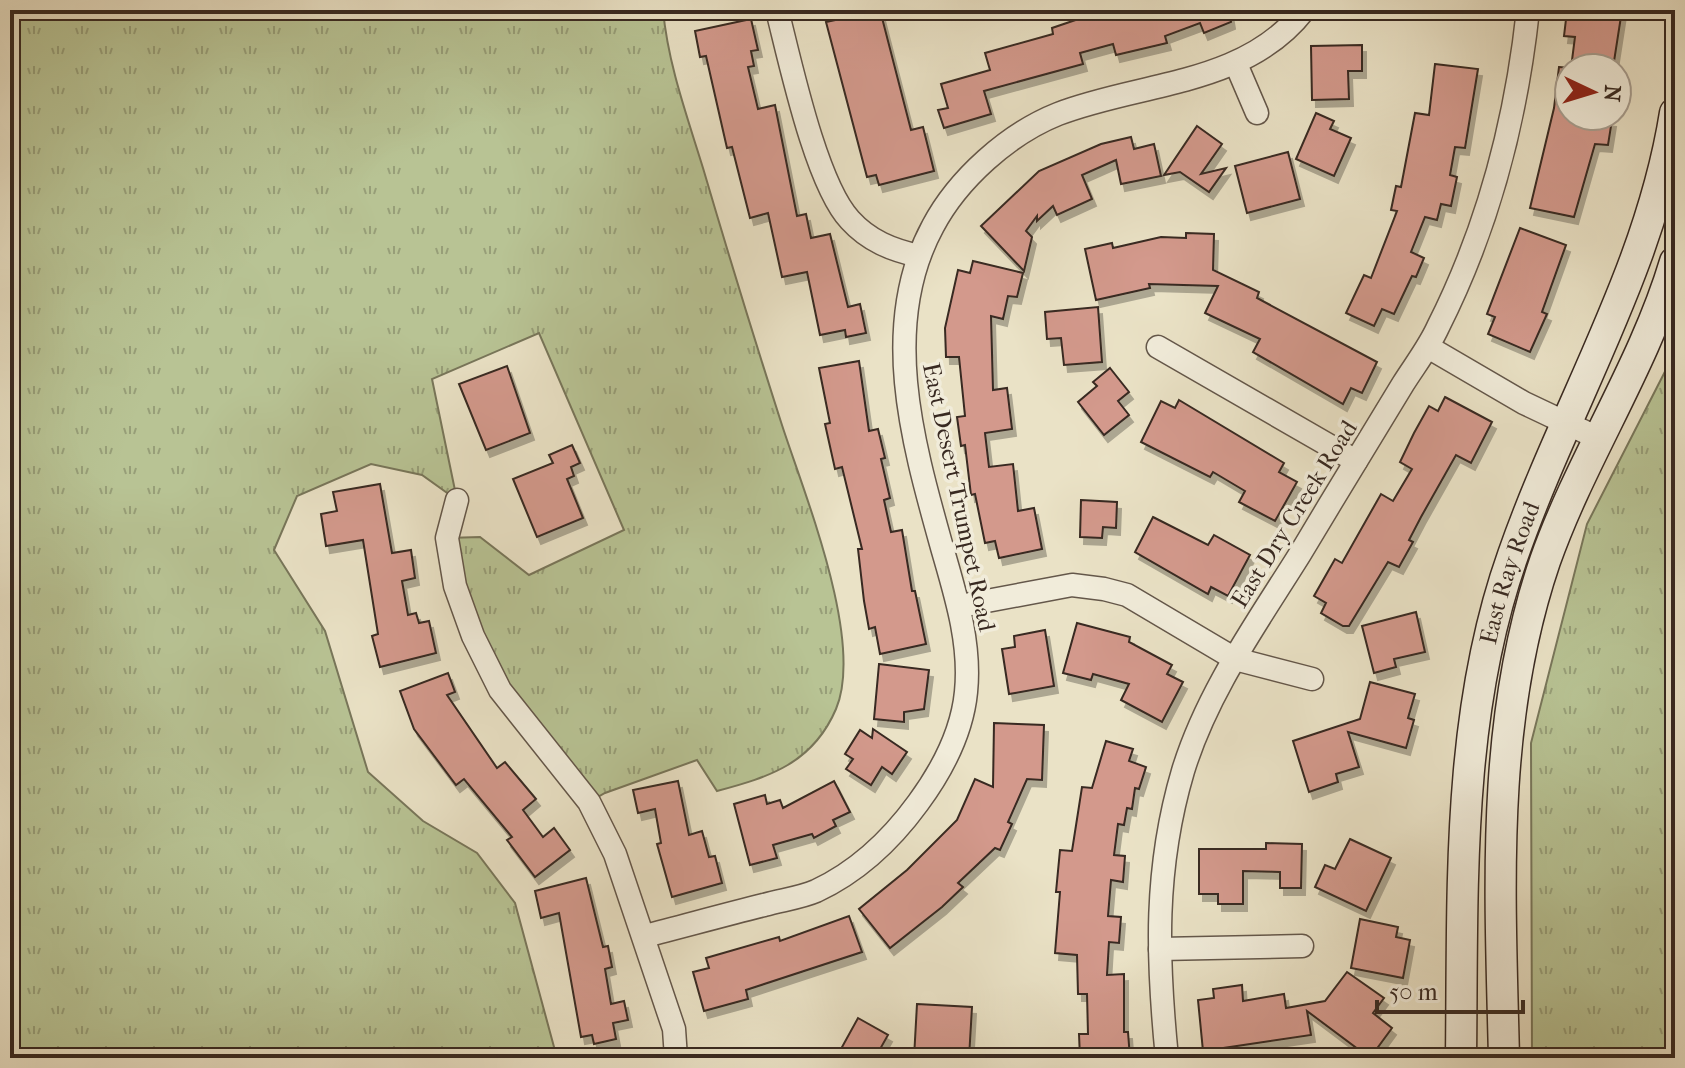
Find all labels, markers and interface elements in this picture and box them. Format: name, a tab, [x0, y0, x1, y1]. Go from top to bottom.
north arrow	[1553, 52, 1633, 132]
text: N	[1598, 84, 1626, 103]
street label: East Desert Trumpet Road	[917, 360, 1001, 635]
street label: East Dry Creek Road	[1225, 414, 1363, 613]
street label: East Ray Road	[1474, 497, 1546, 647]
scale bar	[1377, 964, 1523, 1014]
text: 50 m	[1389, 978, 1438, 1006]

